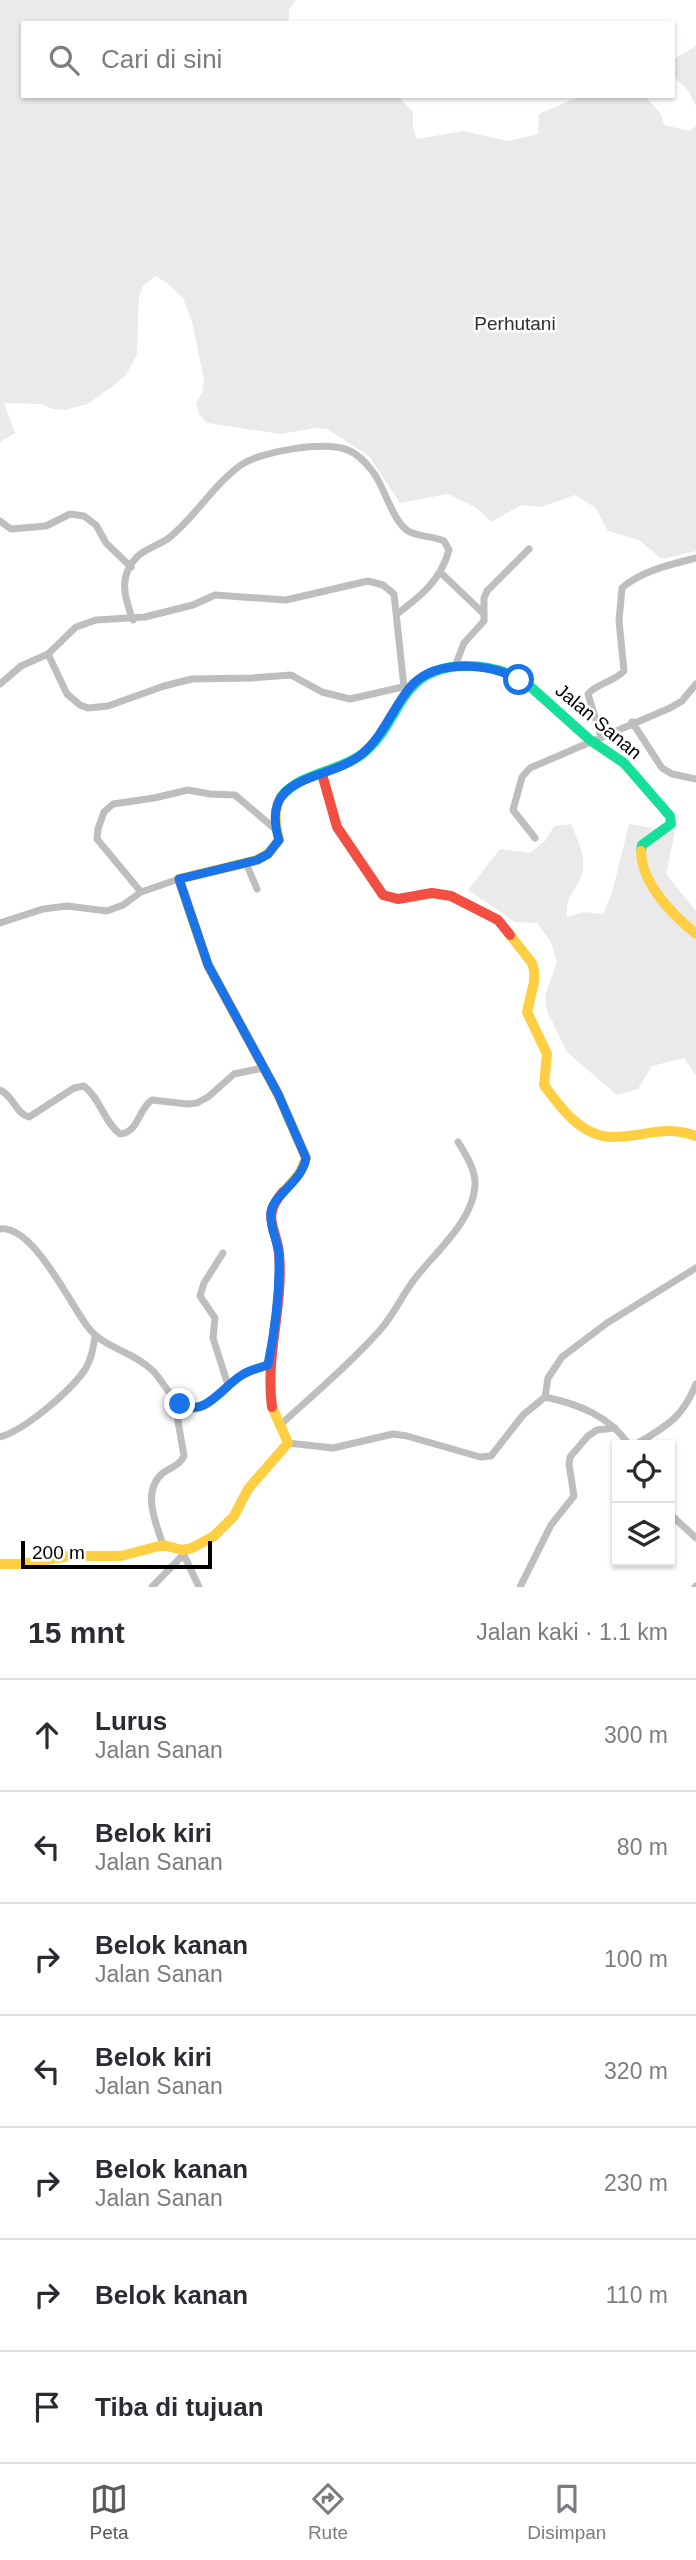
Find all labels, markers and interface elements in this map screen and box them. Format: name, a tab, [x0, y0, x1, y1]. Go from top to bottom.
search box	[21, 21, 675, 98]
icon: search	[45, 41, 83, 79]
text: Cari di sini	[101, 44, 222, 74]
park label: Perhutani	[474, 313, 556, 334]
route start	[503, 664, 534, 695]
street label: Jalan Sanan	[551, 679, 646, 763]
route end	[164, 1388, 195, 1419]
map controls	[612, 1440, 675, 1566]
button: locate	[612, 1440, 675, 1503]
button: layers	[612, 1503, 675, 1566]
scale bar	[21, 1538, 212, 1570]
text: 200 m	[32, 1542, 85, 1563]
text: 15 mnt	[28, 1616, 125, 1649]
text: Jalan kaki · 1.1 km	[476, 1619, 668, 1645]
text: Lurus	[95, 1706, 167, 1736]
icon: ahead	[28, 1716, 66, 1754]
text: 300 m	[604, 1722, 668, 1748]
text: Jalan Sanan	[95, 1737, 223, 1763]
text: Belok kiri	[95, 1818, 212, 1848]
icon: left	[28, 1828, 66, 1866]
text: 80 m	[617, 1834, 668, 1860]
text: Jalan Sanan	[95, 1849, 223, 1875]
text: Belok kanan	[95, 1930, 248, 1960]
icon: right	[28, 1940, 66, 1978]
text: 100 m	[604, 1946, 668, 1972]
text: Jalan Sanan	[95, 1961, 223, 1987]
text: Belok kiri	[95, 2042, 212, 2072]
icon: left	[28, 2052, 66, 2090]
text: 320 m	[604, 2058, 668, 2084]
text: Jalan Sanan	[95, 2073, 223, 2099]
text: Belok kanan	[95, 2154, 248, 2184]
icon: right	[28, 2164, 66, 2202]
text: 230 m	[604, 2170, 668, 2196]
text: Jalan Sanan	[95, 2185, 223, 2211]
icon: right	[28, 2276, 66, 2314]
text: Belok kanan	[95, 2280, 248, 2310]
text: 110 m	[606, 2282, 668, 2308]
icon: arrive	[28, 2388, 66, 2426]
text: Tiba di tujuan	[95, 2392, 264, 2422]
tab: Peta	[90, 2480, 129, 2544]
tab: Rute	[308, 2480, 348, 2544]
tab: Disimpan	[527, 2480, 606, 2544]

